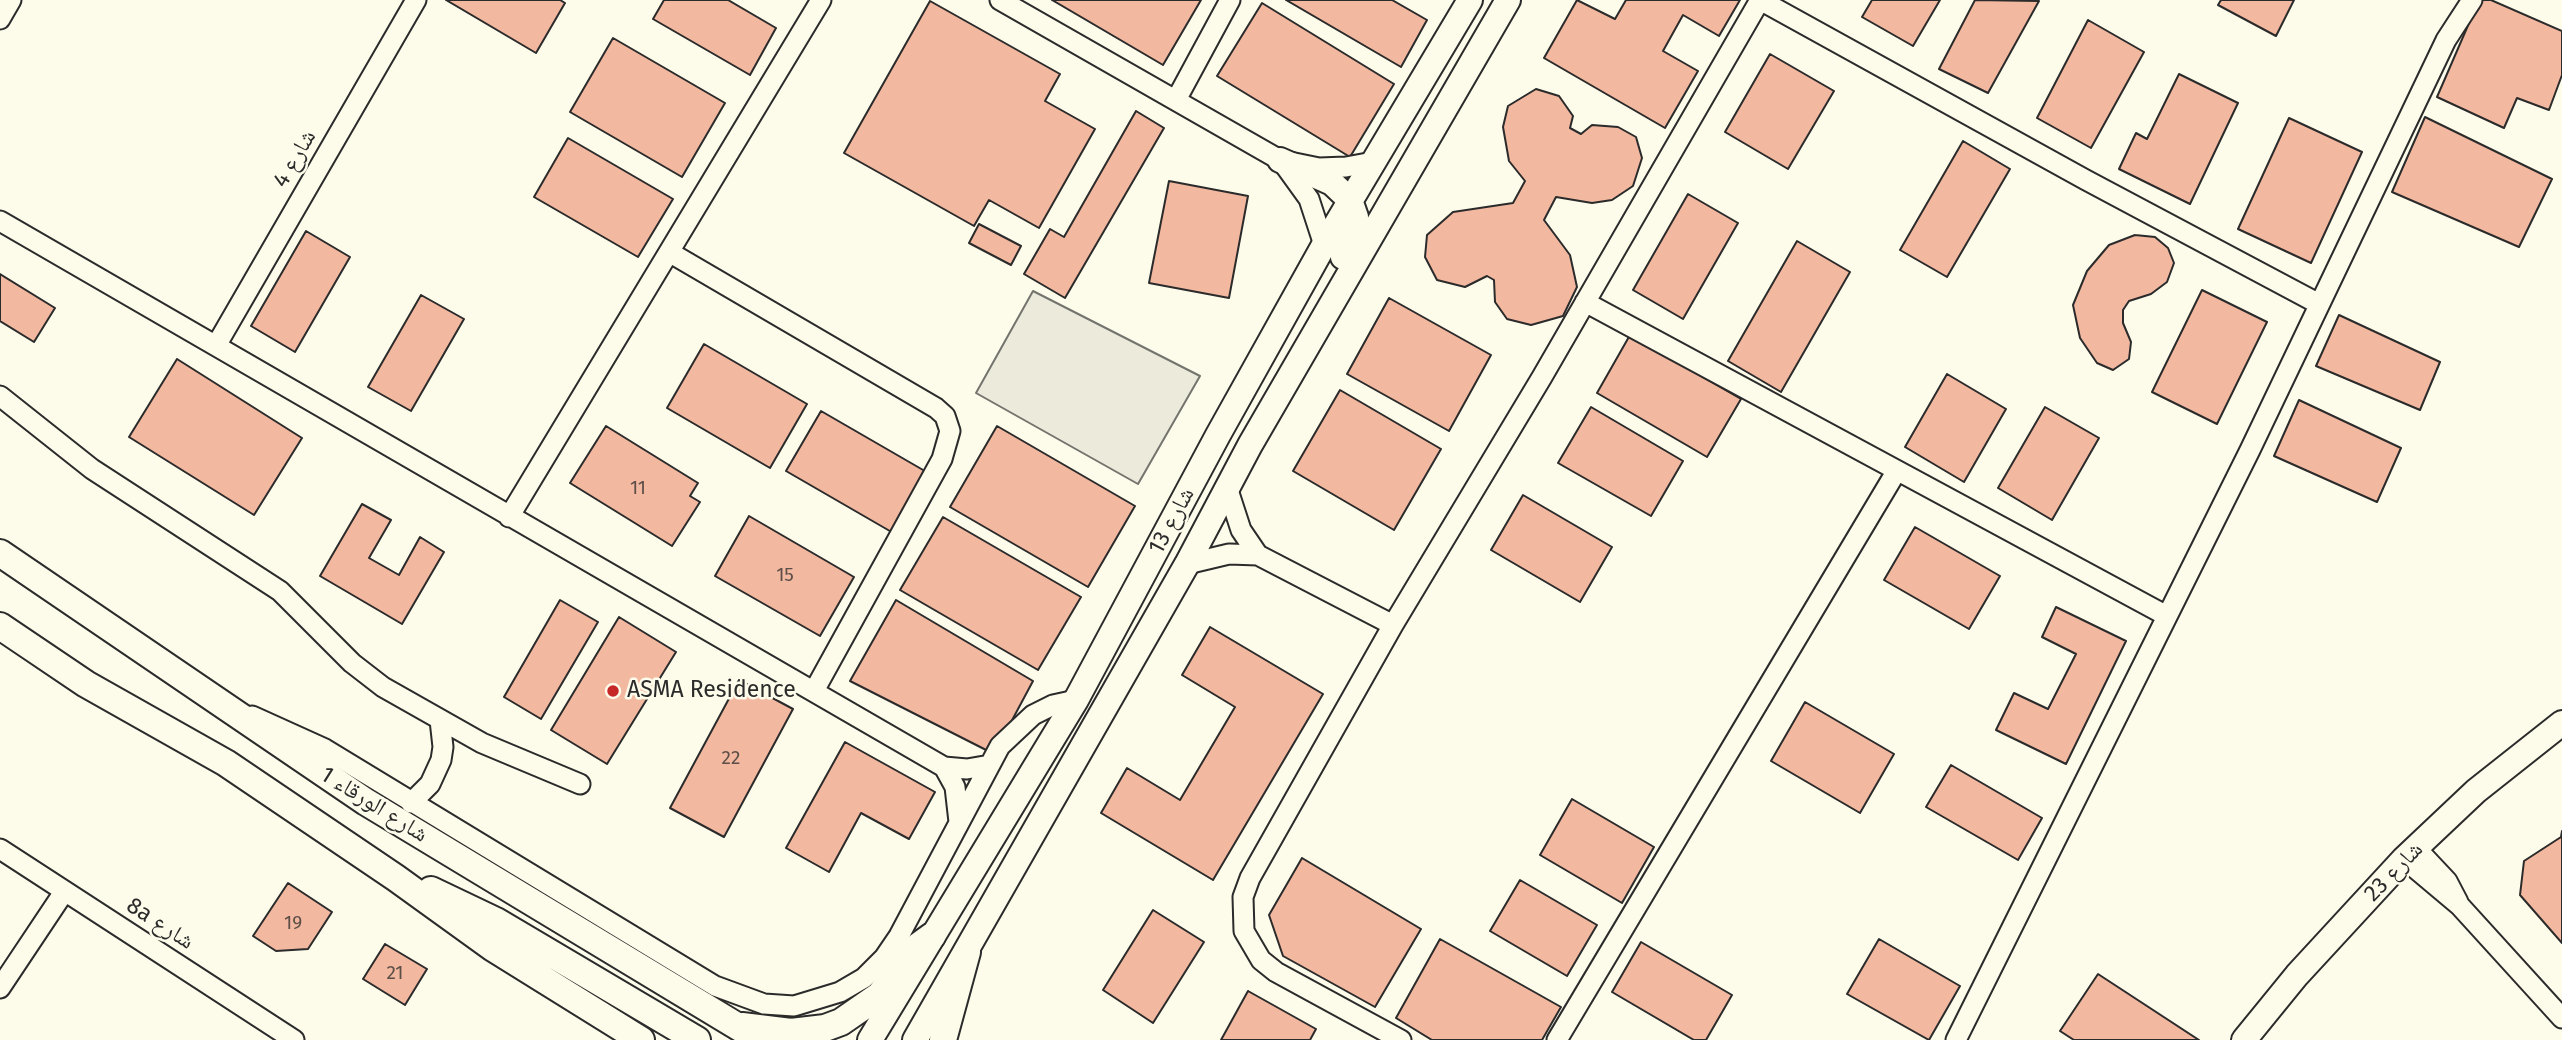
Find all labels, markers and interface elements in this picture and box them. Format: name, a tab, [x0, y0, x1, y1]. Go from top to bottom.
street label: شارع 4	[268, 125, 322, 193]
house number: 11	[630, 478, 646, 500]
street label: شارع 13	[1143, 483, 1201, 559]
house number: 15	[776, 565, 794, 587]
place label: ASMA Residence	[627, 677, 796, 705]
marker: ASMA Residence	[605, 683, 621, 699]
house number: 22	[722, 748, 740, 770]
street label: شارع الورقاء 1	[315, 761, 433, 849]
street label: شارع 23	[2359, 836, 2429, 908]
street label: 8a شارع	[121, 892, 199, 956]
house number: 19	[284, 913, 302, 935]
house number: 21	[386, 963, 404, 985]

